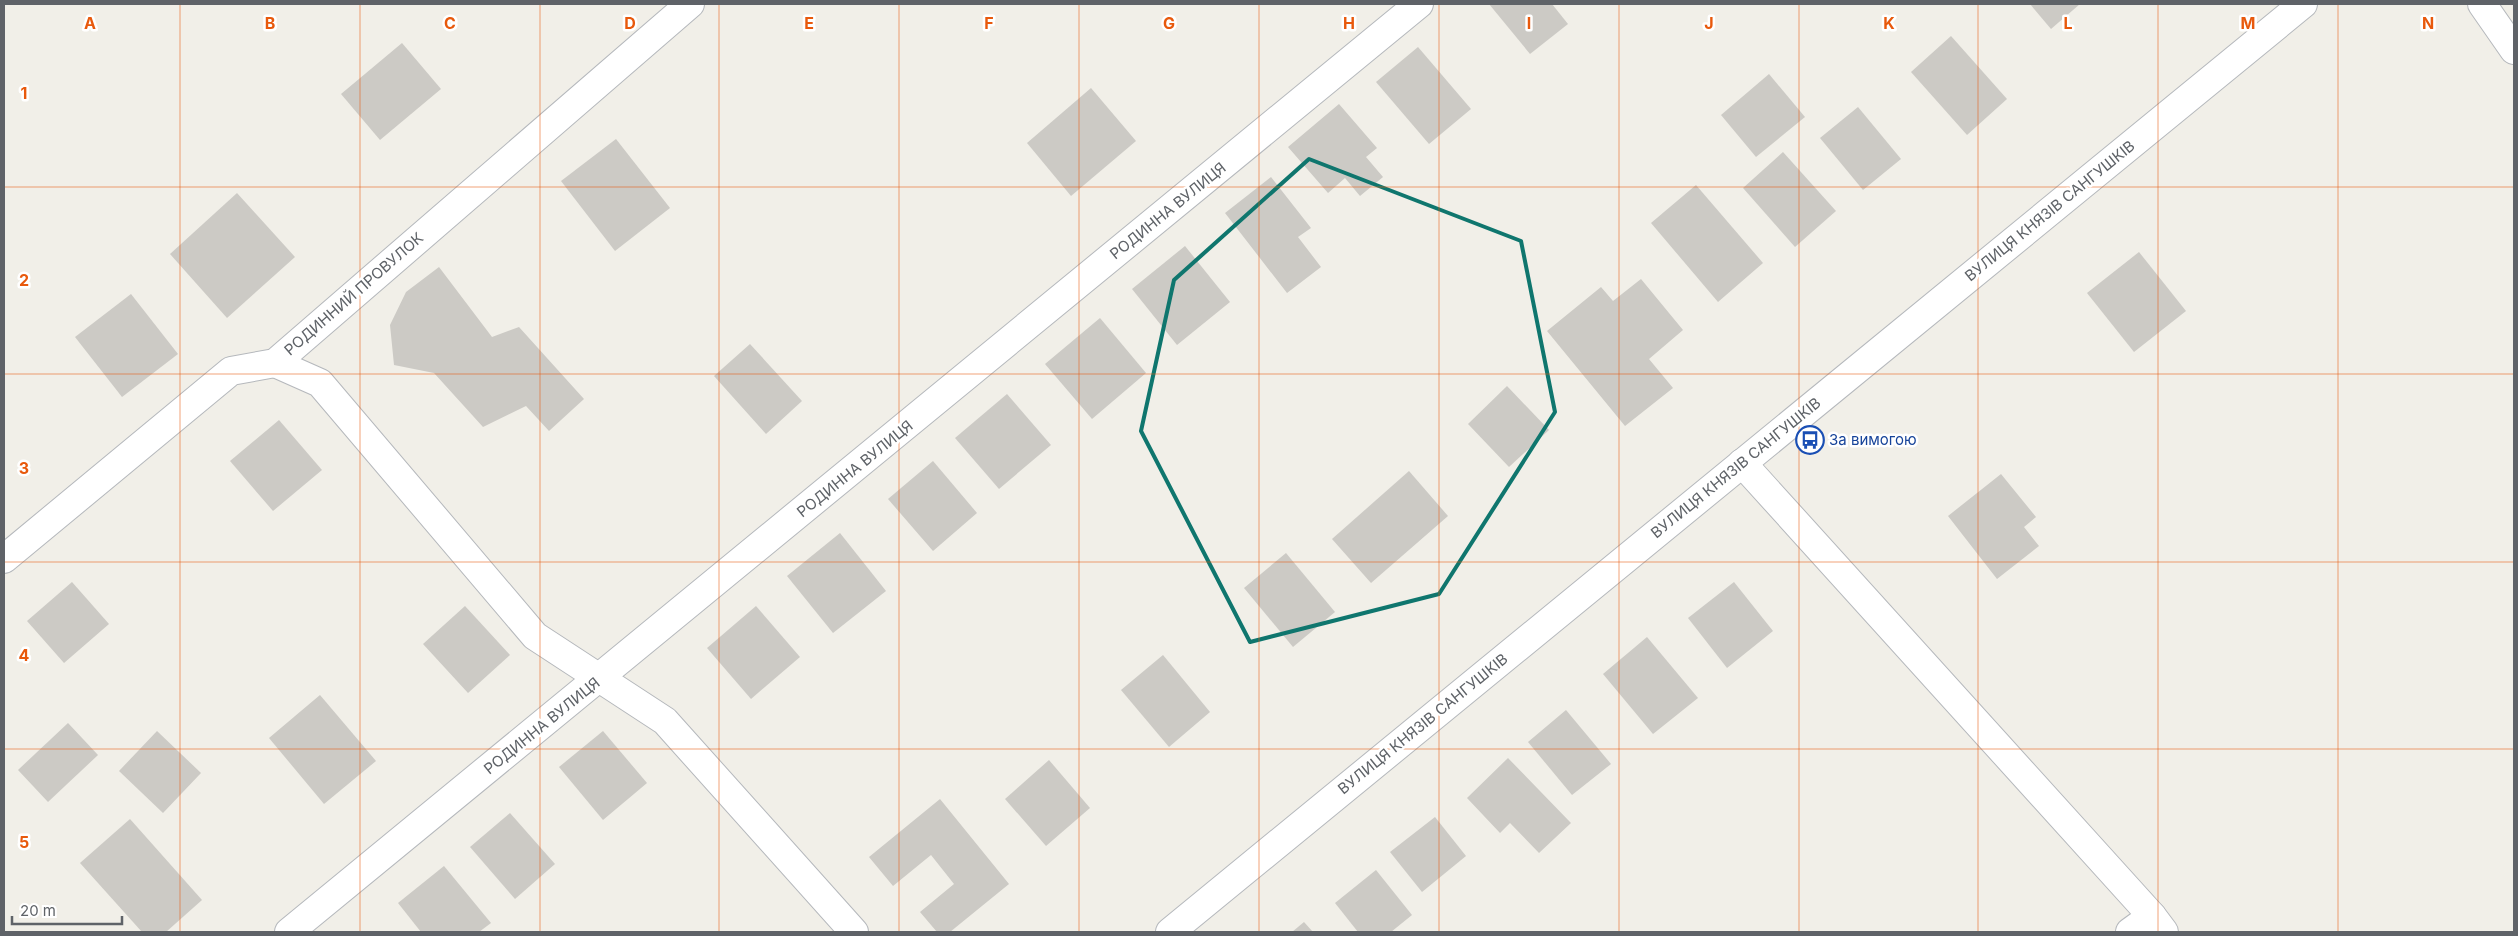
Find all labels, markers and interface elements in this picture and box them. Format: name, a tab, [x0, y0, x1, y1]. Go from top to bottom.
text: A	[84, 13, 96, 33]
text: B	[265, 13, 275, 33]
text: C	[444, 13, 456, 33]
text: D	[624, 13, 636, 33]
text: E	[804, 13, 814, 33]
text: F	[984, 13, 994, 33]
text: G	[1163, 13, 1175, 33]
text: H	[1343, 13, 1355, 33]
text: I	[1527, 13, 1531, 33]
text: J	[1704, 13, 1714, 33]
text: K	[1883, 13, 1895, 33]
text: L	[2063, 13, 2073, 33]
text: M	[2241, 13, 2255, 33]
text: N	[2422, 13, 2434, 33]
text: 1	[21, 83, 27, 103]
street label: ВУЛИЦЯ КНЯЗІВ САНГУШКІВ	[1961, 136, 2139, 285]
street label: РОДИННА ВУЛИЦЯ	[1106, 158, 1230, 263]
street label: РОДИННИЙ ПРОВУЛОК	[280, 228, 427, 359]
text: 2	[19, 270, 29, 290]
street label: ВУЛИЦЯ КНЯЗІВ САНГУШКІВ	[1647, 393, 1825, 542]
street label: РОДИННА ВУЛИЦЯ	[793, 416, 917, 521]
bus stop icon: За вимогою	[1795, 425, 1825, 455]
place label: За вимогою	[1829, 430, 1917, 449]
text: 3	[19, 458, 29, 478]
text: 4	[19, 645, 30, 665]
street label: ВУЛИЦЯ КНЯЗІВ САНГУШКІВ	[1334, 649, 1512, 798]
street label: РОДИННА ВУЛИЦЯ	[480, 673, 604, 778]
text: 5	[19, 832, 29, 852]
scale bar	[12, 894, 122, 926]
text: 20 m	[20, 901, 56, 920]

